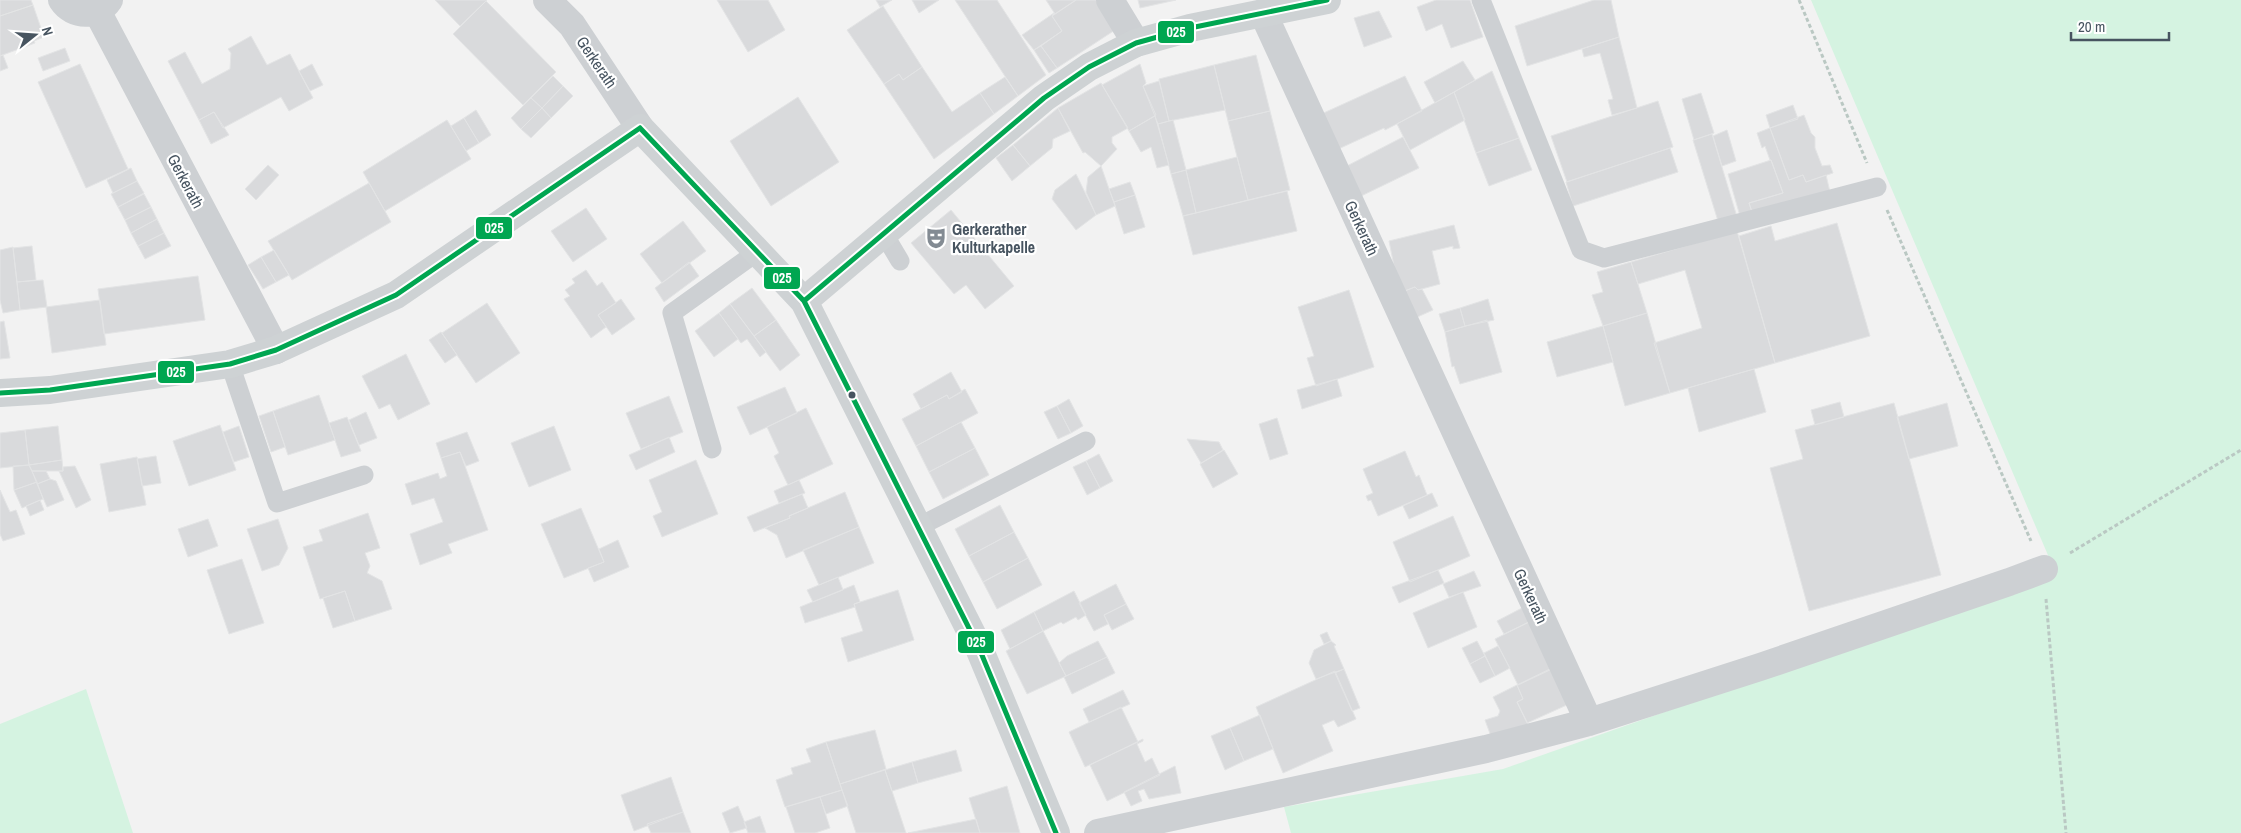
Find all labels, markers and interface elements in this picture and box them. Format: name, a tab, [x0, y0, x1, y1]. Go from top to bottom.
north arrow	[10, 10, 60, 60]
scale bar	[2071, 10, 2168, 42]
text: 20 m	[2078, 16, 2105, 37]
line badge: 025	[1157, 20, 1195, 44]
text: 025	[1166, 23, 1186, 41]
text: N	[38, 25, 57, 38]
street label: Gerkerath	[572, 32, 622, 92]
street label: Gerkerath	[163, 150, 209, 212]
street label: Gerkerath	[1340, 197, 1384, 259]
line badge: 025	[475, 216, 513, 240]
place label: Gerkerather Kulturkapelle	[952, 218, 1035, 258]
text: 025	[484, 219, 504, 237]
theatre icon: Gerkerather Kulturkapelle	[923, 225, 949, 251]
line badge: 025	[763, 266, 801, 290]
text: 025	[772, 269, 792, 287]
line badge: 025	[157, 360, 195, 384]
text: 025	[166, 363, 186, 381]
unlabelled marker	[847, 390, 857, 400]
street label: Gerkerath	[1509, 565, 1553, 627]
line badge: 025	[957, 630, 995, 654]
text: 025	[966, 633, 986, 651]

